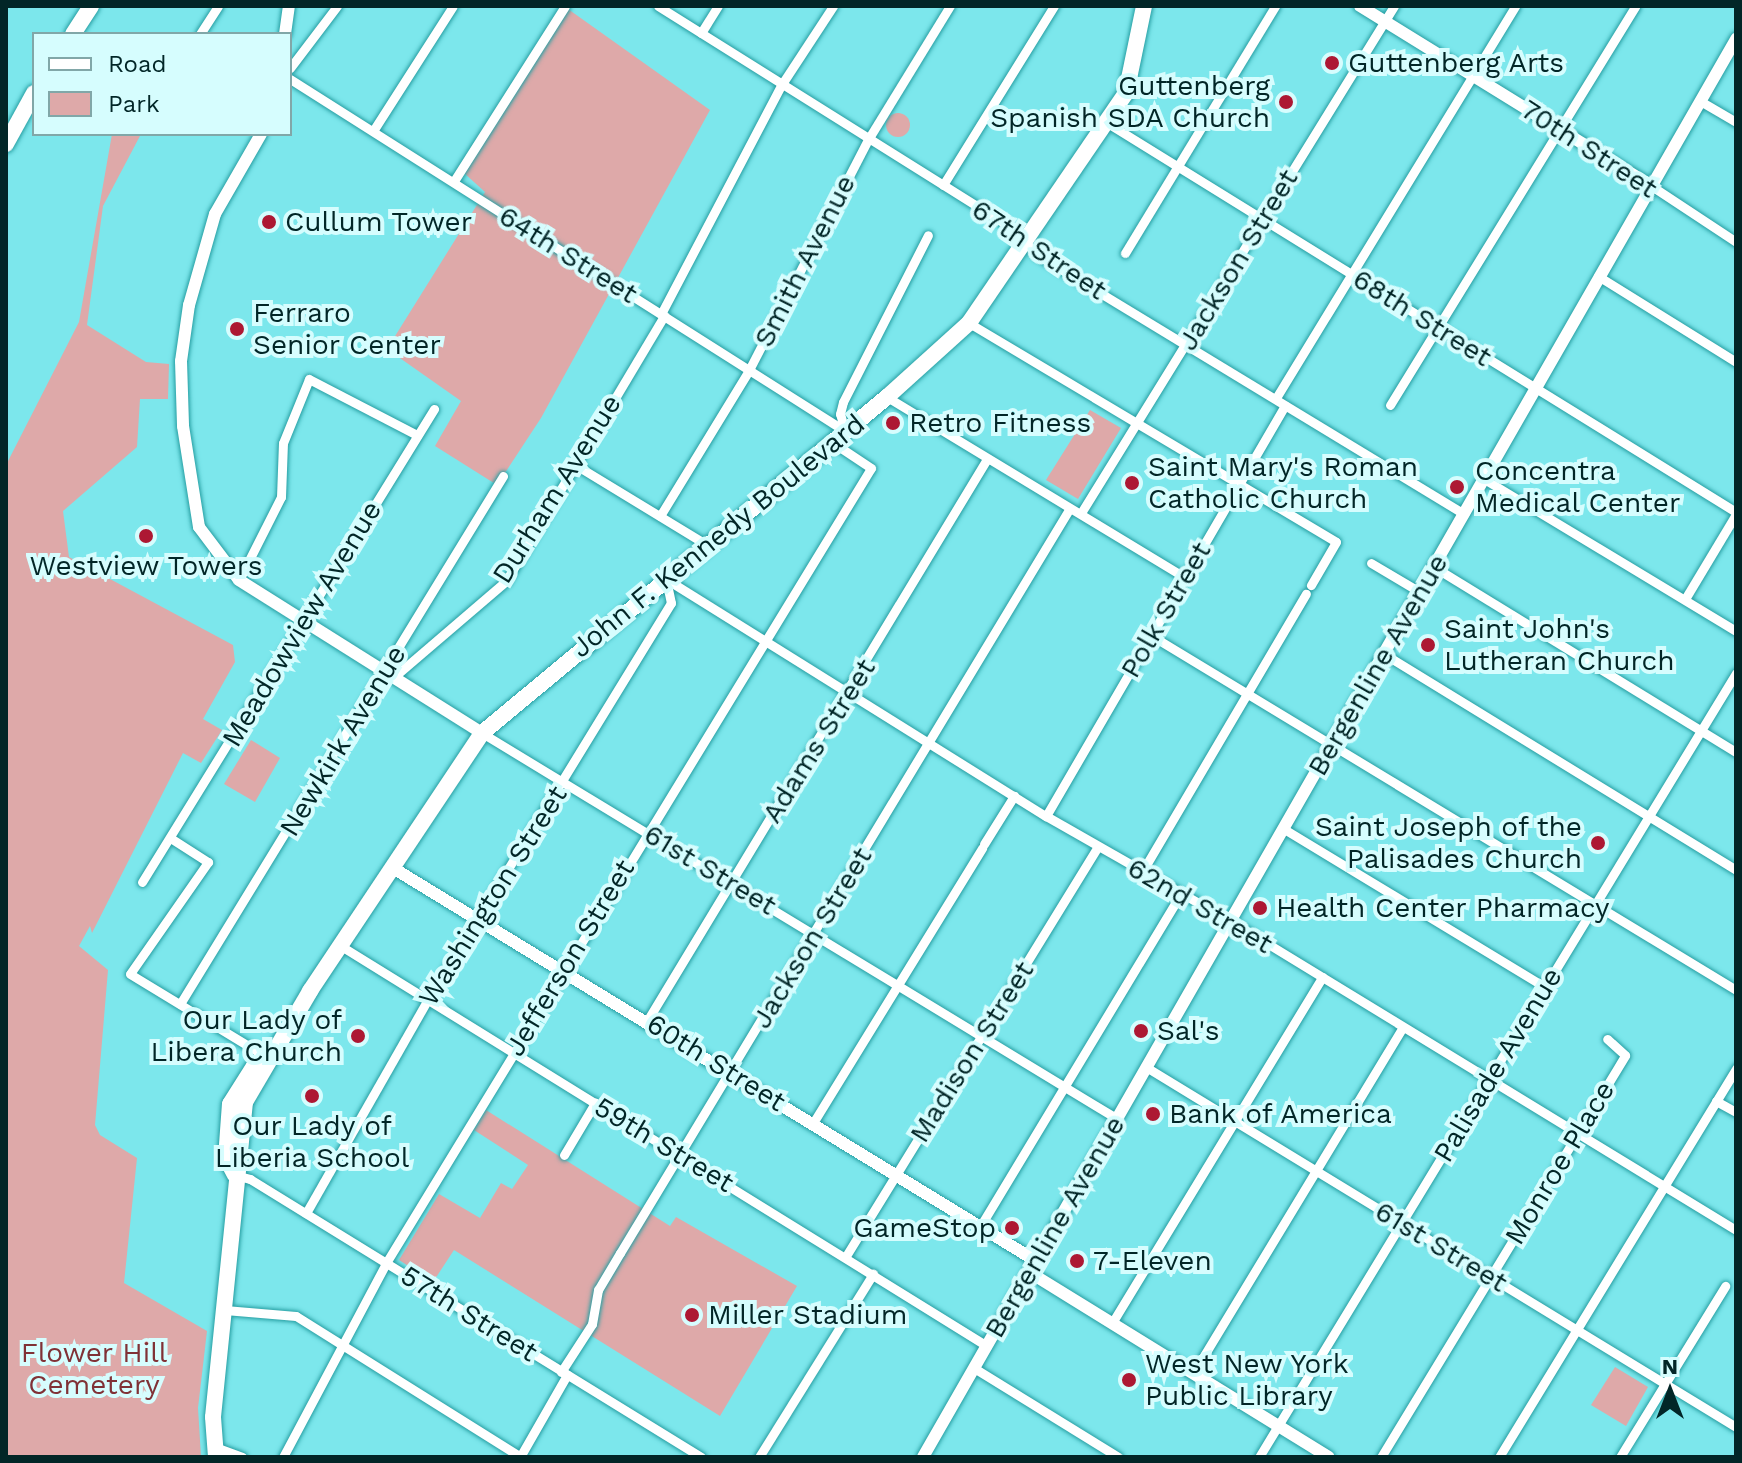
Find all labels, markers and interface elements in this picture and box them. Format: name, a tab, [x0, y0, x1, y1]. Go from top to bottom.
legend	[32, 32, 292, 136]
place label: Guttenberg Arts	[1348, 46, 1565, 80]
text: Road	[108, 50, 167, 78]
marker: Guttenberg Arts	[1323, 54, 1341, 72]
place label: Guttenberg Spanish SDA Church	[989, 69, 1270, 135]
text: Park	[108, 90, 160, 118]
marker: Guttenberg Spanish SDA Church	[1277, 93, 1295, 111]
street label: 70th Street	[1515, 93, 1663, 205]
street label: Jackson Street	[1171, 163, 1305, 357]
street label: Smith Avenue	[747, 169, 863, 353]
street label: 67th Street	[965, 193, 1113, 307]
street label: 64th Street	[493, 199, 643, 311]
place label: Cullum Tower	[285, 205, 473, 239]
marker: Cullum Tower	[260, 213, 278, 231]
street label: 68th Street	[1346, 262, 1498, 374]
place label: Ferraro Senior Center	[253, 296, 441, 362]
marker: Ferraro Senior Center	[228, 320, 246, 338]
street label: Durham Avenue	[485, 388, 629, 590]
place label: Retro Fitness	[909, 406, 1091, 440]
street label: John F. Kennedy Boulevard	[564, 407, 872, 665]
marker: Retro Fitness	[884, 414, 902, 432]
place label: Saint Mary's Roman Catholic Church	[1148, 450, 1418, 516]
place label: Concentra Medical Center	[1475, 454, 1681, 520]
marker: Saint Mary's Roman Catholic Church	[1123, 474, 1141, 492]
marker: Concentra Medical Center	[1446, 476, 1468, 498]
street label: Meadowview Avenue	[215, 494, 389, 754]
marker: Westview Towers	[137, 527, 155, 545]
street label: Polk Street	[1113, 536, 1219, 684]
street label: Bergenline Avenue	[1301, 548, 1455, 782]
place label: Westview Towers	[29, 549, 263, 583]
place label: Saint John's Lutheran Church	[1444, 612, 1674, 678]
marker: Saint John's Lutheran Church	[1419, 636, 1437, 654]
street label: Newkirk Avenue	[272, 639, 414, 843]
street label: Adams Street	[755, 653, 883, 829]
street label: Washington Street	[412, 780, 574, 1012]
place label: Saint Joseph of the Palisades Church	[1313, 810, 1582, 876]
street label: 61st Street	[638, 817, 782, 923]
marker: Saint Joseph of the Palisades Church	[1589, 834, 1607, 852]
street label: Jackson Street	[745, 841, 879, 1035]
street label: 62nd Street	[1121, 851, 1279, 961]
street label: Jefferson Street	[498, 854, 642, 1062]
place label: Health Center Pharmacy	[1276, 891, 1610, 925]
marker: Health Center Pharmacy	[1251, 899, 1269, 917]
street label: Madison Street	[903, 955, 1041, 1149]
street label: Palisade Avenue	[1426, 961, 1570, 1169]
place label: Our Lady of Libera Church	[150, 1003, 342, 1069]
street label: 60th Street	[640, 1007, 792, 1119]
place label: Sal's	[1157, 1014, 1219, 1048]
marker: Sal's	[1132, 1022, 1150, 1040]
marker: Our Lady of Libera Church	[349, 1027, 367, 1045]
street label: Monroe Place	[1498, 1075, 1622, 1251]
marker: Our Lady of Liberia School	[303, 1087, 321, 1105]
street label: 59th Street	[588, 1090, 740, 1200]
place label: Bank of America	[1169, 1097, 1395, 1131]
marker: Bank of America	[1144, 1105, 1162, 1123]
place label: Our Lady of Liberia School	[214, 1109, 410, 1175]
street label: Bergenline Avenue	[978, 1110, 1132, 1344]
street label: 61st Street	[1369, 1194, 1513, 1300]
place label: GameStop	[853, 1211, 996, 1245]
marker: GameStop	[1003, 1219, 1021, 1237]
place label: 7-Eleven	[1093, 1244, 1212, 1278]
marker: 7-Eleven	[1068, 1252, 1086, 1270]
street label: 57th Street	[394, 1259, 544, 1369]
place label: Miller Stadium	[708, 1298, 908, 1332]
marker: Miller Stadium	[683, 1306, 701, 1324]
park label: Flower Hill Cemetery	[20, 1336, 168, 1402]
place label: West New York Public Library	[1145, 1347, 1350, 1413]
north arrow	[1630, 1351, 1710, 1431]
text: N	[1662, 1354, 1678, 1379]
marker: West New York Public Library	[1120, 1371, 1138, 1389]

